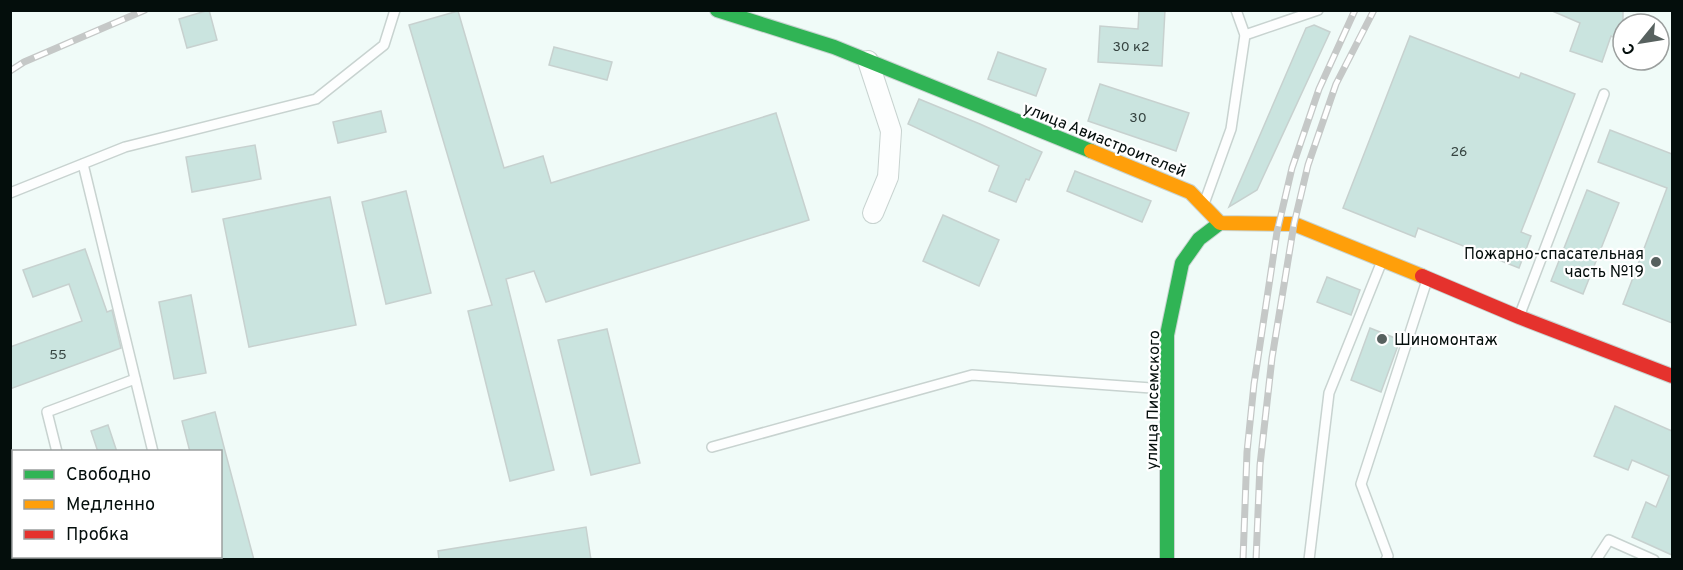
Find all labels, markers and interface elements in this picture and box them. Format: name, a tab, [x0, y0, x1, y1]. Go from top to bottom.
north arrow	[1611, 12, 1671, 72]
house number: 30 к2	[1112, 39, 1150, 56]
text: С	[1619, 39, 1641, 58]
street label: улица Авиастроителей	[1020, 99, 1189, 183]
house number: 30	[1129, 110, 1147, 127]
house number: 26	[1451, 144, 1467, 161]
place label: Пожарно-спасательная часть №19	[1464, 245, 1644, 283]
marker: Пожарно-спасательная часть №19	[1649, 255, 1663, 269]
street label: улица Писемского	[1143, 330, 1165, 470]
place label: Шиномонтаж	[1394, 331, 1498, 351]
marker: Шиномонтаж	[1375, 332, 1389, 346]
house number: 55	[49, 347, 67, 364]
legend	[12, 450, 222, 558]
text: Свободно	[66, 464, 151, 487]
text: Медленно	[66, 494, 155, 517]
text: Пробка	[66, 524, 129, 547]

